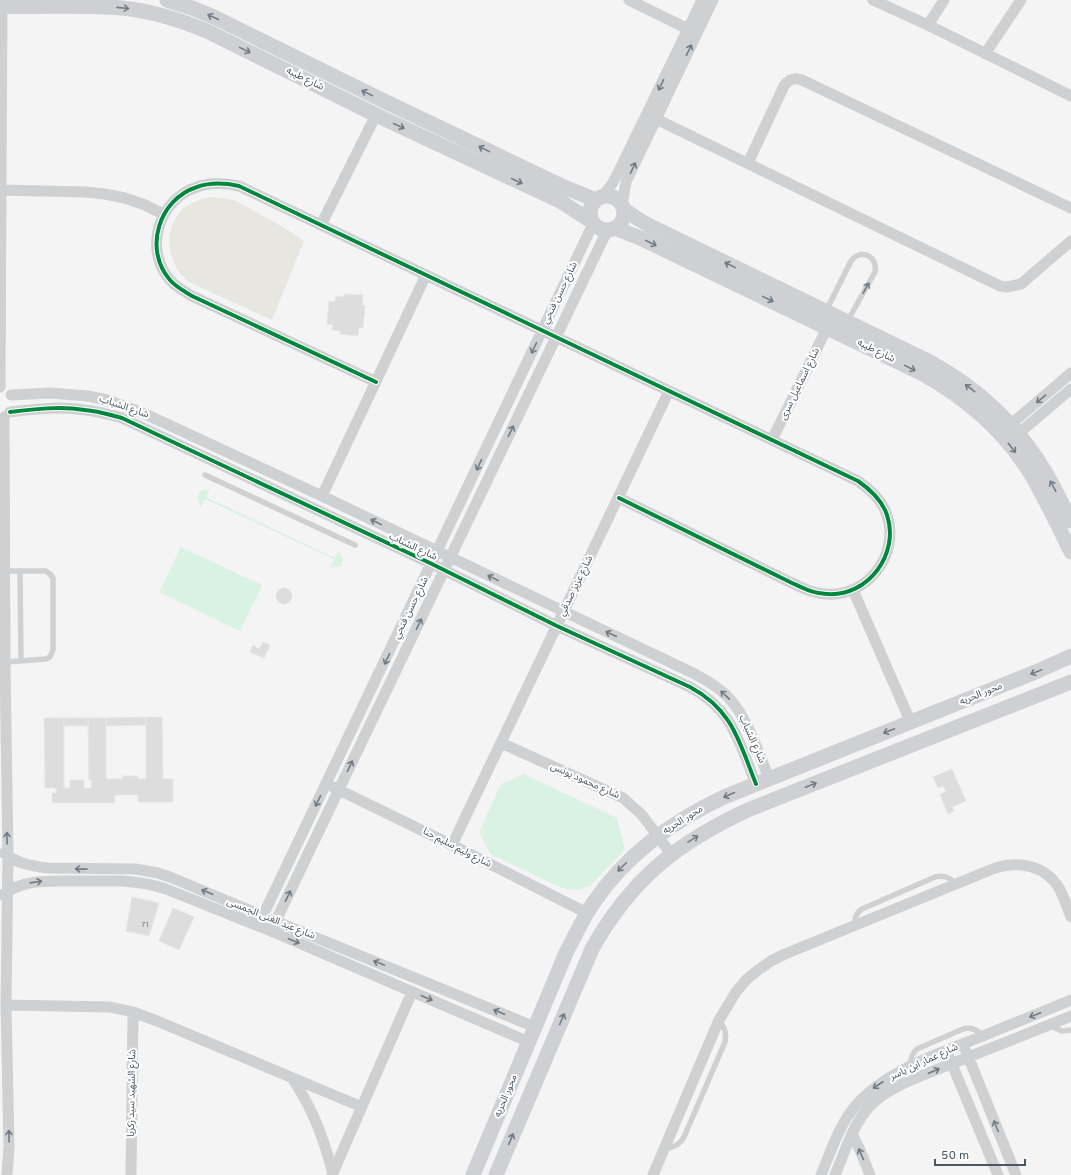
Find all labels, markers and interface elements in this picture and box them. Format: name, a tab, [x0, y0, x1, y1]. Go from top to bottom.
one-way arrow	[116, 4, 129, 12]
one-way arrow	[207, 13, 219, 20]
one-way arrow	[686, 45, 693, 57]
one-way arrow	[239, 47, 251, 54]
street label: شارع طيبه	[284, 64, 326, 94]
one-way arrow	[657, 79, 664, 91]
one-way arrow	[361, 89, 373, 96]
one-way arrow	[393, 123, 405, 130]
one-way arrow	[479, 145, 491, 152]
one-way arrow	[630, 162, 637, 174]
one-way arrow	[511, 178, 523, 185]
one-way arrow	[645, 240, 657, 247]
street label: شارع حسن فتحي	[539, 260, 581, 326]
one-way arrow	[724, 261, 736, 268]
one-way arrow	[863, 282, 870, 294]
one-way arrow	[762, 296, 774, 303]
street label: شارع طيبه	[855, 336, 897, 366]
one-way arrow	[530, 341, 537, 353]
street label: شارع اسماعيل سرى	[777, 346, 823, 422]
one-way arrow	[904, 365, 916, 372]
one-way arrow	[965, 383, 976, 392]
street label: شارع الشباب	[97, 392, 151, 422]
one-way arrow	[1036, 394, 1047, 403]
one-way arrow	[508, 425, 515, 437]
one-way arrow	[1008, 442, 1016, 453]
one-way arrow	[475, 459, 482, 471]
one-way arrow	[1049, 480, 1057, 492]
one-way arrow	[371, 518, 383, 525]
street label: شارع الشباب	[387, 530, 439, 564]
street label: شارع عزيز صدقي	[556, 553, 597, 619]
one-way arrow	[488, 574, 500, 581]
street label: شارع حسن فتحي	[390, 575, 432, 641]
one-way arrow	[416, 618, 423, 630]
one-way arrow	[605, 630, 617, 637]
one-way arrow	[383, 652, 390, 664]
one-way arrow	[1030, 669, 1042, 676]
street label: محور الحريه	[958, 680, 1004, 708]
one-way arrow	[720, 690, 730, 700]
street label: شارع الشباب	[736, 713, 768, 765]
one-way arrow	[884, 728, 896, 735]
one-way arrow	[347, 760, 354, 772]
street label: شارع محمود يونس	[548, 760, 622, 802]
one-way arrow	[805, 781, 817, 788]
one-way arrow	[724, 791, 736, 799]
one-way arrow	[314, 795, 321, 807]
street label: محور الحريه	[660, 803, 706, 837]
street label: شارع وليم سليم حنا	[420, 825, 494, 871]
one-way arrow	[3, 832, 11, 845]
one-way arrow	[687, 835, 698, 843]
one-way arrow	[617, 862, 627, 872]
one-way arrow	[75, 865, 88, 872]
one-way arrow	[29, 878, 42, 886]
one-way arrow	[201, 888, 213, 896]
one-way arrow	[285, 890, 292, 902]
street label: شارع عبد الغنى الجمسى	[225, 895, 317, 943]
house number: 71	[141, 920, 149, 930]
one-way arrow	[288, 938, 300, 945]
one-way arrow	[373, 959, 385, 967]
one-way arrow	[420, 995, 432, 1002]
one-way arrow	[494, 1008, 506, 1015]
one-way arrow	[1029, 1011, 1041, 1019]
one-way arrow	[559, 1014, 566, 1026]
street label: شارع عمار ابن ياسر	[887, 1040, 960, 1084]
street label: شارع الشهيد سيد زكريا	[125, 1049, 139, 1137]
one-way arrow	[927, 1067, 939, 1075]
street label: محور الحريه	[491, 1073, 521, 1119]
one-way arrow	[873, 1081, 884, 1090]
one-way arrow	[991, 1120, 999, 1132]
one-way arrow	[5, 1130, 13, 1143]
one-way arrow	[508, 1134, 516, 1146]
scale bar	[935, 1141, 1025, 1167]
text: 50 m	[941, 1148, 969, 1164]
one-way arrow	[857, 1149, 865, 1161]

